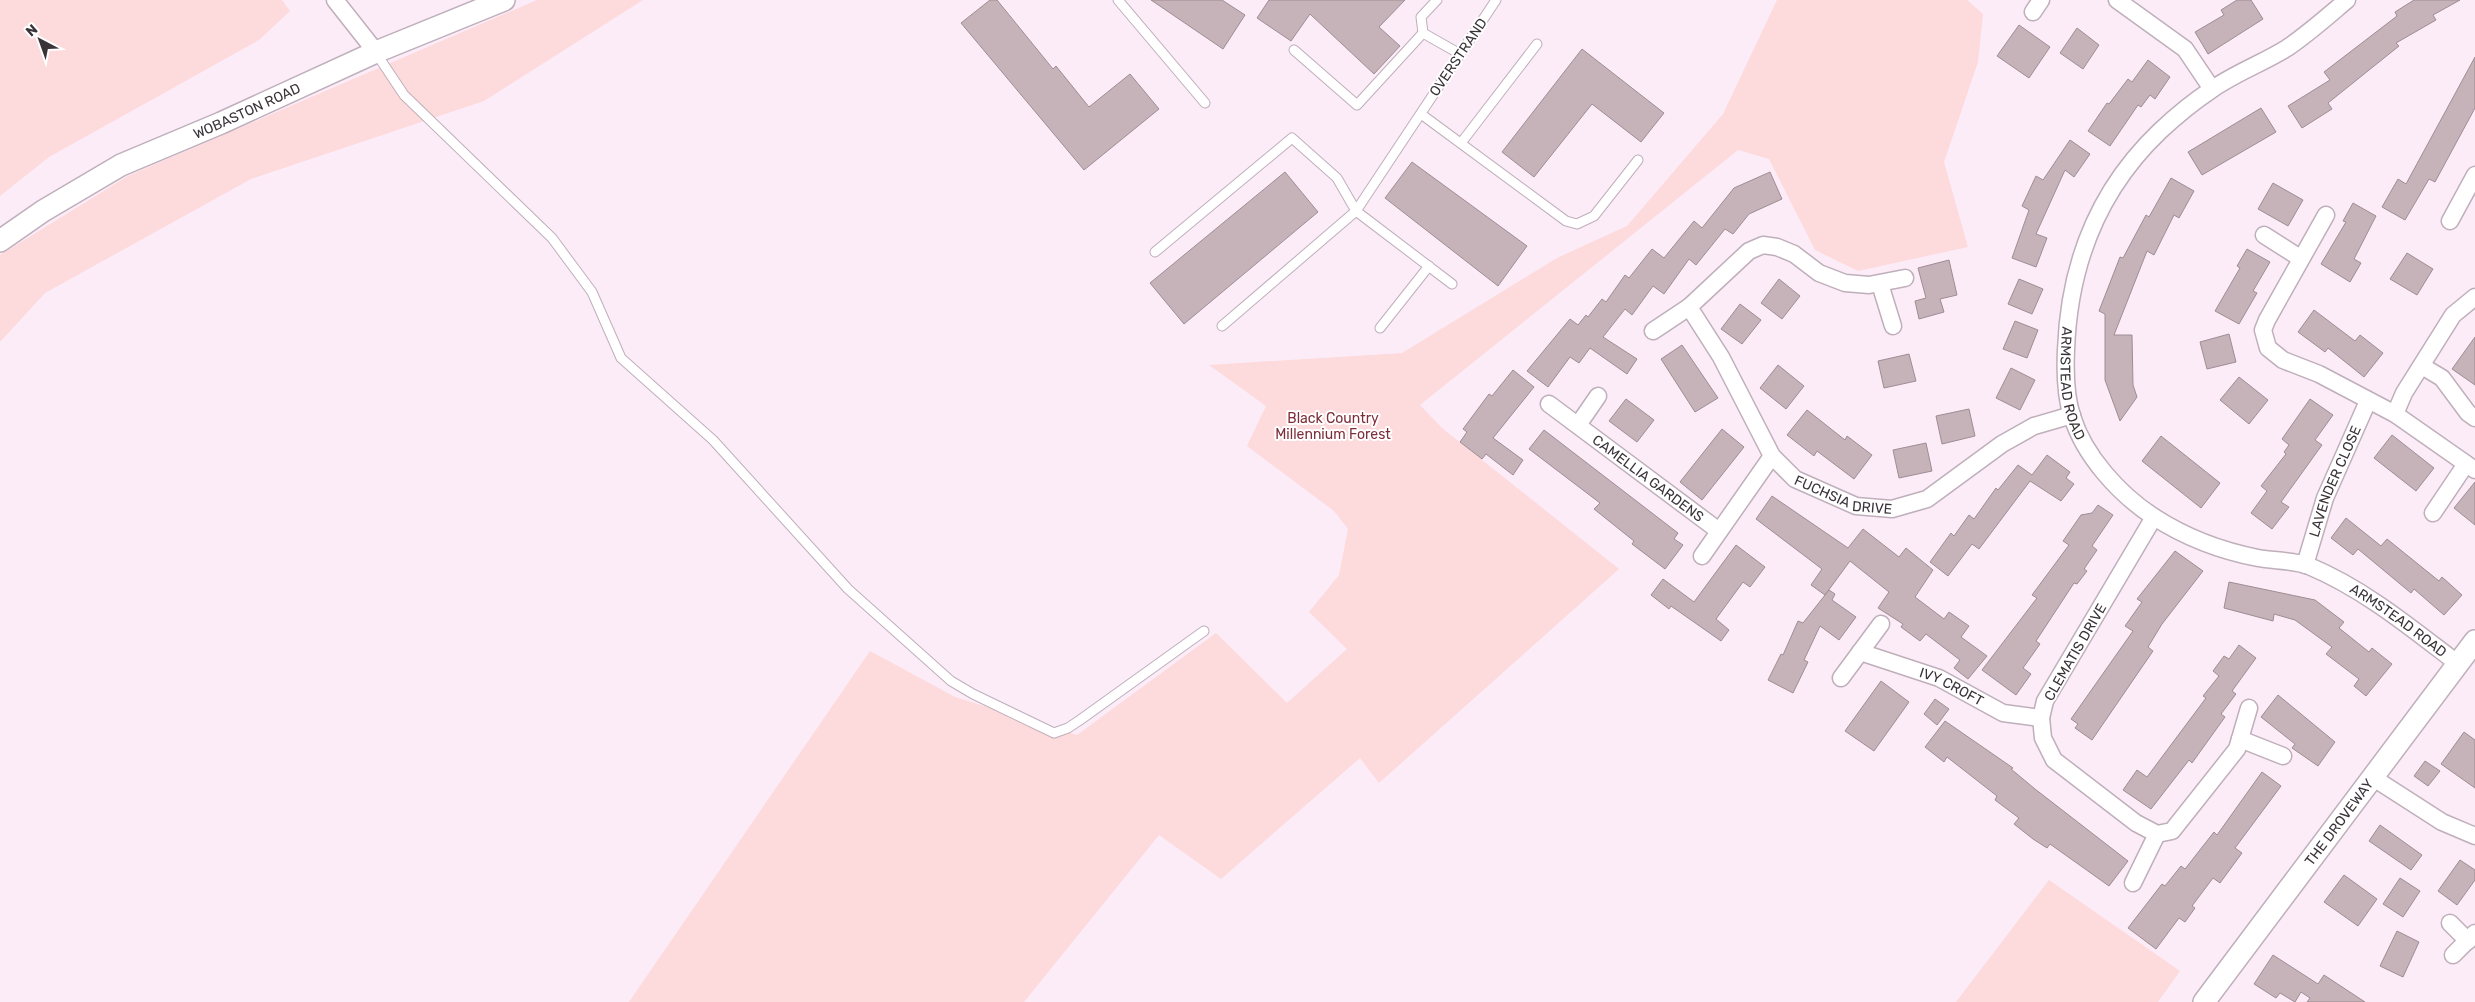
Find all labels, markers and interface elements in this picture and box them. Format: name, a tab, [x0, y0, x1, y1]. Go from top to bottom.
north arrow	[15, 15, 65, 65]
street label: OVERSTRAND	[1426, 15, 1491, 100]
text: N	[22, 21, 41, 40]
street label: WOBASTON ROAD	[191, 80, 303, 143]
street label: ARMSTEAD ROAD	[2057, 326, 2089, 443]
park label: Black Country Millennium Forest	[1275, 410, 1391, 443]
street label: LAVENDER CLOSE	[2306, 423, 2365, 539]
street label: CAMELLIA GARDENS	[1589, 431, 1707, 526]
street label: FUCHSIA DRIVE	[1792, 472, 1893, 518]
street label: ARMSTEAD ROAD	[2347, 580, 2450, 661]
street label: CLEMATIS DRIVE	[2041, 601, 2110, 704]
street label: IVY CROFT	[1917, 664, 1986, 710]
street label: THE DROVEWAY	[2301, 776, 2378, 869]

